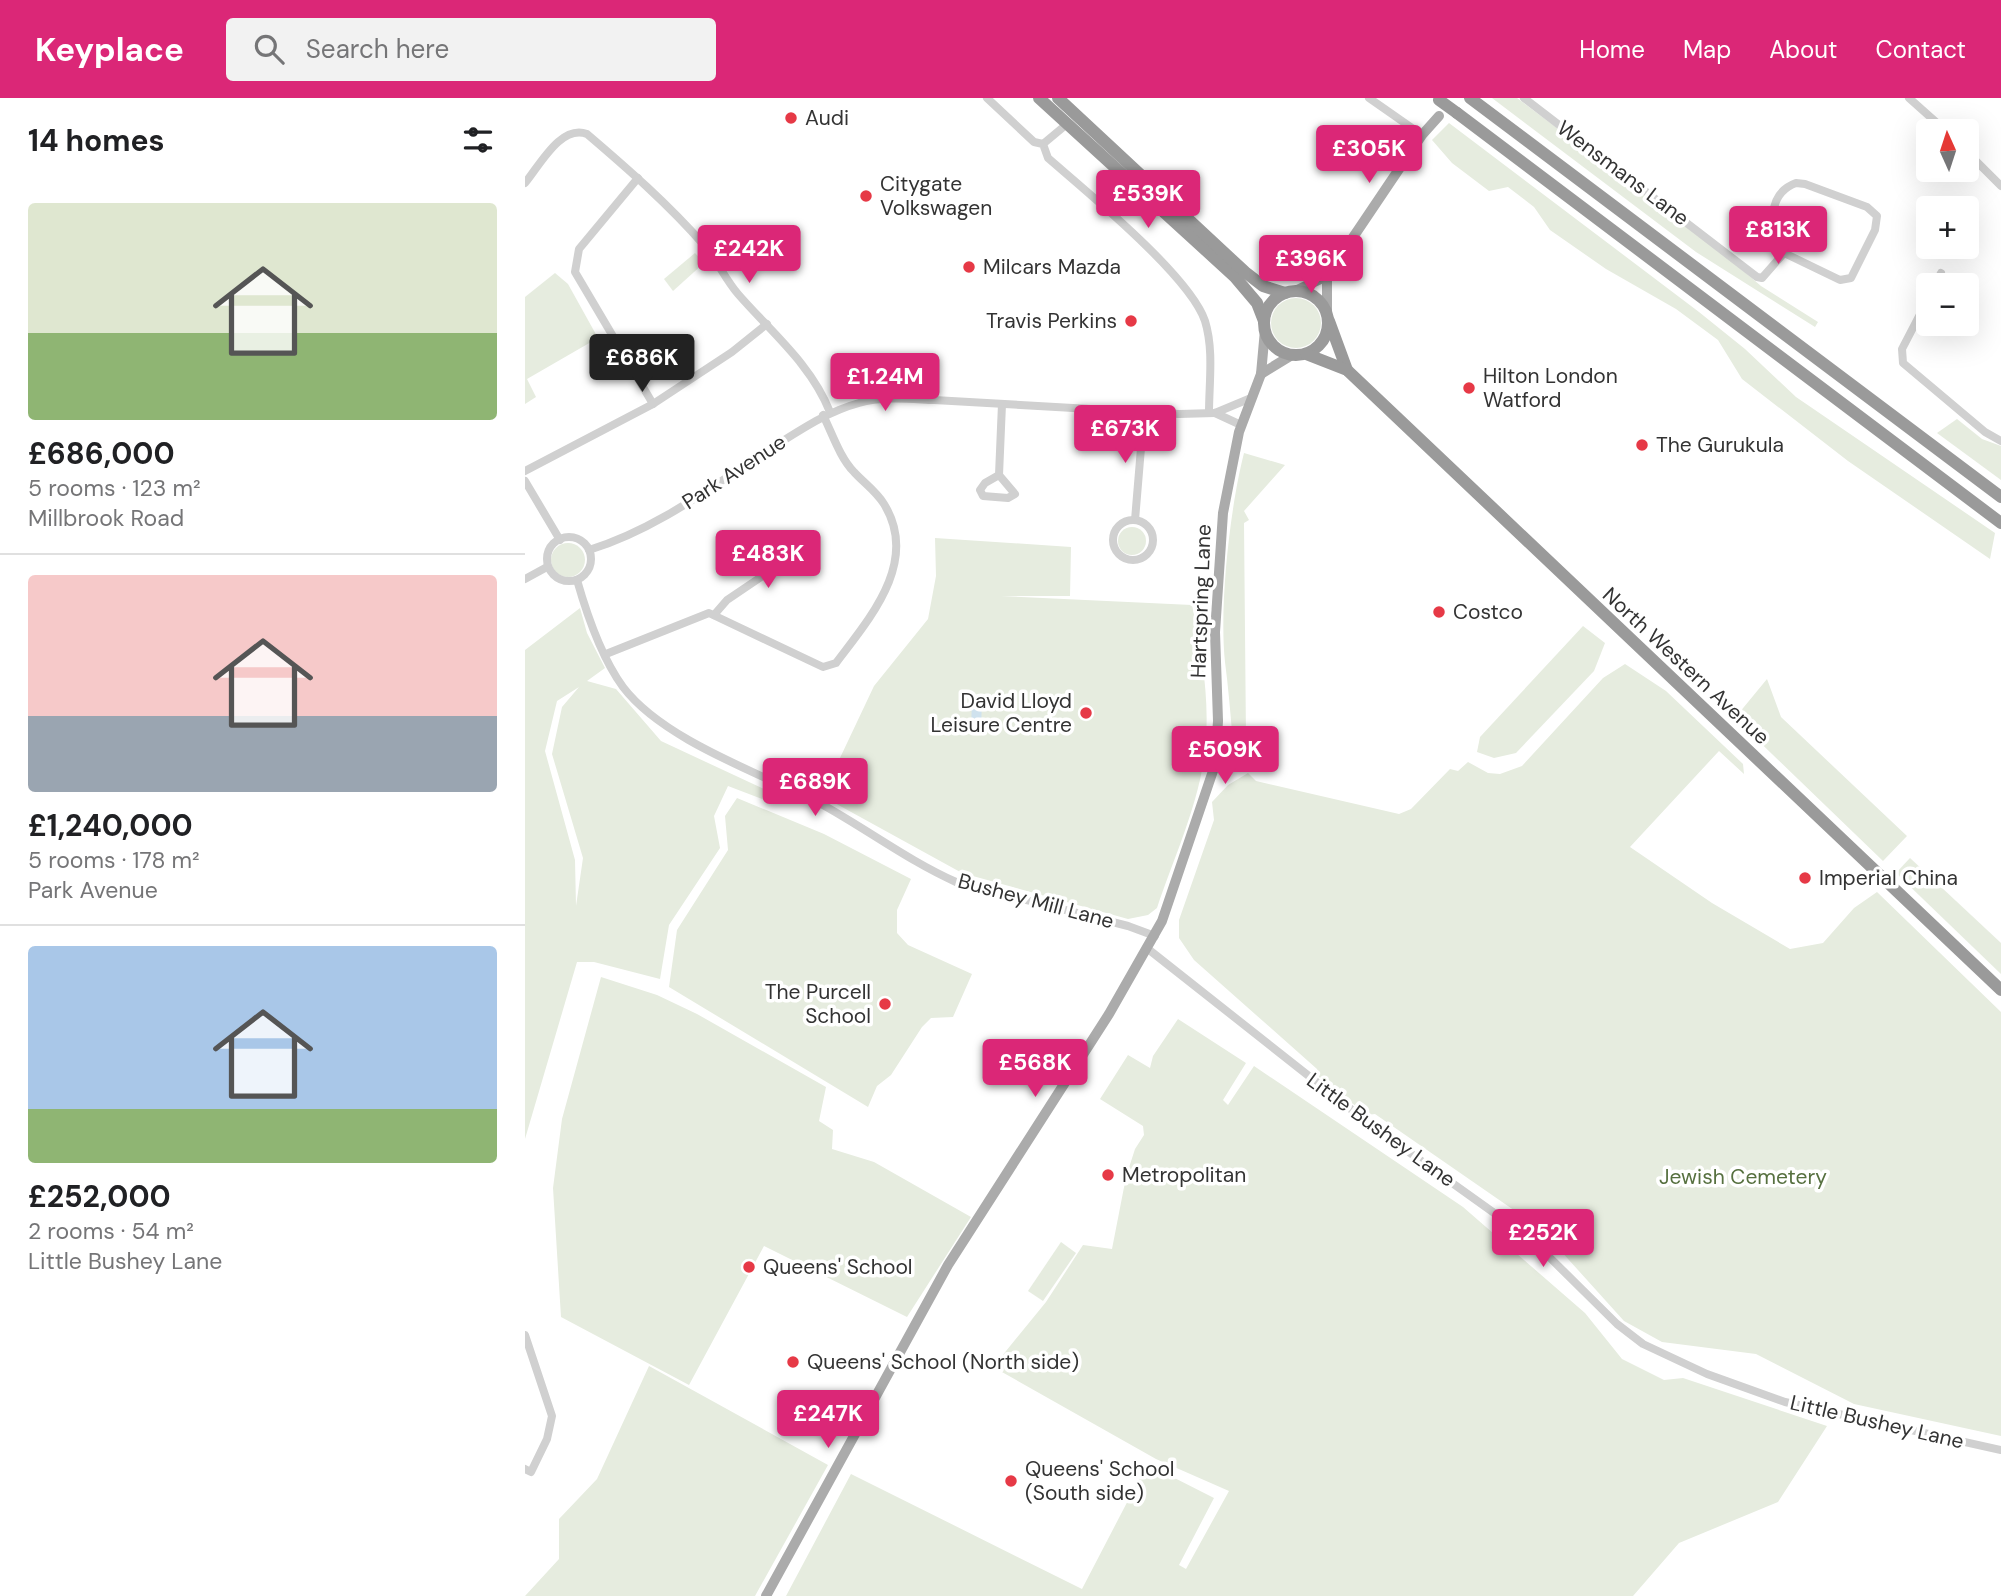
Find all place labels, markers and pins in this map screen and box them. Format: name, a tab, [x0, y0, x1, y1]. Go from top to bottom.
place label: Audi	[805, 104, 849, 132]
marker: Audi	[783, 110, 799, 126]
pin: £305K	[1320, 126, 1418, 185]
place label: Citygate Volkswagen	[880, 170, 992, 222]
pin: £539K	[1099, 170, 1197, 230]
marker: Citygate Volkswagen	[858, 188, 874, 204]
pin: £813K	[1729, 206, 1827, 266]
pin: £242K	[700, 226, 798, 285]
pin: £396K	[1262, 236, 1360, 295]
place label: Milcars Mazda	[983, 253, 1121, 281]
marker: Milcars Mazda	[961, 259, 977, 275]
place label: Travis Perkins	[986, 307, 1117, 335]
marker: Travis Perkins	[1123, 313, 1139, 329]
pin: £686K	[593, 334, 691, 394]
pin: £1.24M	[828, 354, 942, 413]
place label: Hilton London Watford	[1483, 362, 1618, 414]
marker: Hilton London Watford	[1461, 380, 1477, 396]
pin: £673K	[1076, 406, 1174, 465]
place label: The Gurukula	[1656, 431, 1784, 459]
marker: The Gurukula	[1634, 437, 1650, 453]
pin: £483K	[719, 531, 817, 590]
place label: Costco	[1453, 598, 1523, 626]
marker: Costco	[1431, 604, 1447, 620]
place label: David Lloyd Leisure Centre	[930, 687, 1072, 739]
marker: David Lloyd Leisure Centre	[1078, 705, 1094, 721]
pin: £509K	[1176, 726, 1274, 786]
pin: £689K	[766, 758, 864, 818]
place label: Imperial China	[1819, 864, 1958, 892]
marker: Imperial China	[1797, 870, 1813, 886]
place label: The Purcell School	[765, 978, 871, 1030]
marker: The Purcell School	[877, 996, 893, 1012]
pin: £568K	[986, 1040, 1084, 1099]
place label: Metropolitan	[1122, 1161, 1246, 1189]
marker: Metropolitan	[1100, 1167, 1116, 1183]
pin: £252K	[1494, 1210, 1592, 1269]
place label: Queens' School	[763, 1253, 913, 1281]
marker: Queens' School	[741, 1259, 757, 1275]
place label: Queens' School (North side)	[807, 1348, 1079, 1376]
marker: Queens' School (North side)	[785, 1354, 801, 1370]
pin: £247K	[779, 1390, 877, 1450]
place label: Queens' School (South side)	[1025, 1455, 1175, 1507]
marker: Queens' School (South side)	[1003, 1473, 1019, 1489]

